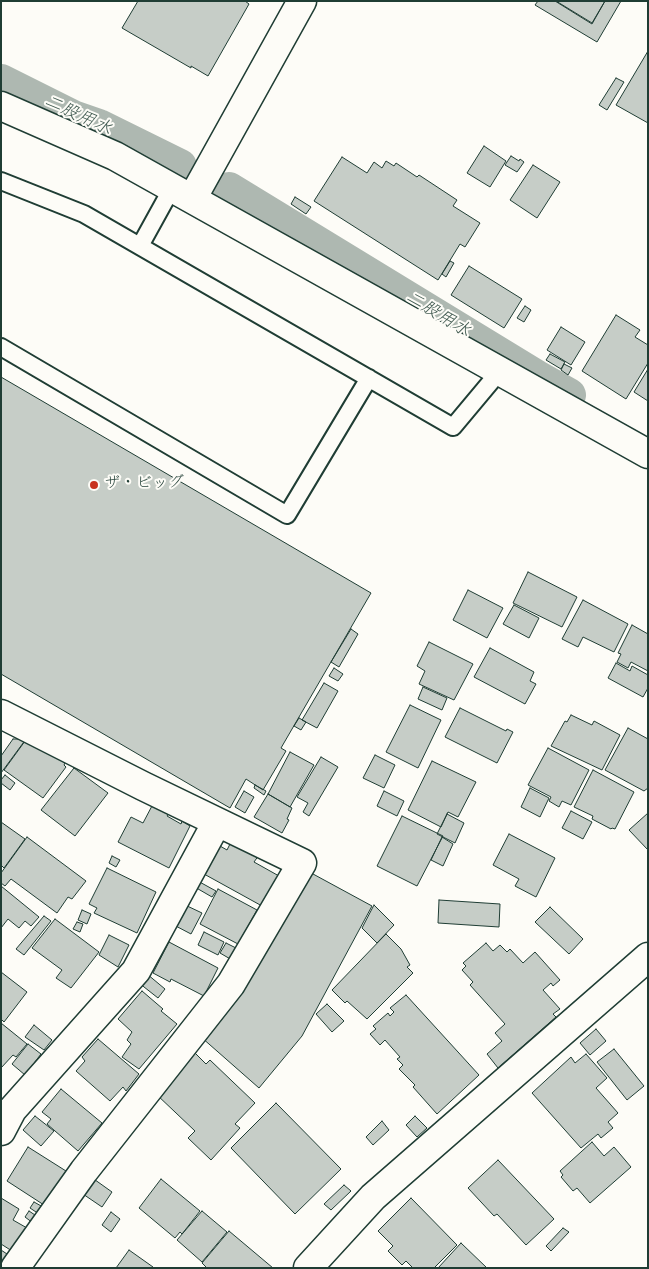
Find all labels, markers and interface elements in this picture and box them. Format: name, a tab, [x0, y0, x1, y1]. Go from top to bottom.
water label: 二股用水	[40, 92, 114, 142]
water label: 二股用水	[401, 288, 473, 344]
place label: ザ・ビッグ	[104, 475, 184, 495]
marker: ザ・ビッグ	[88, 479, 100, 491]

